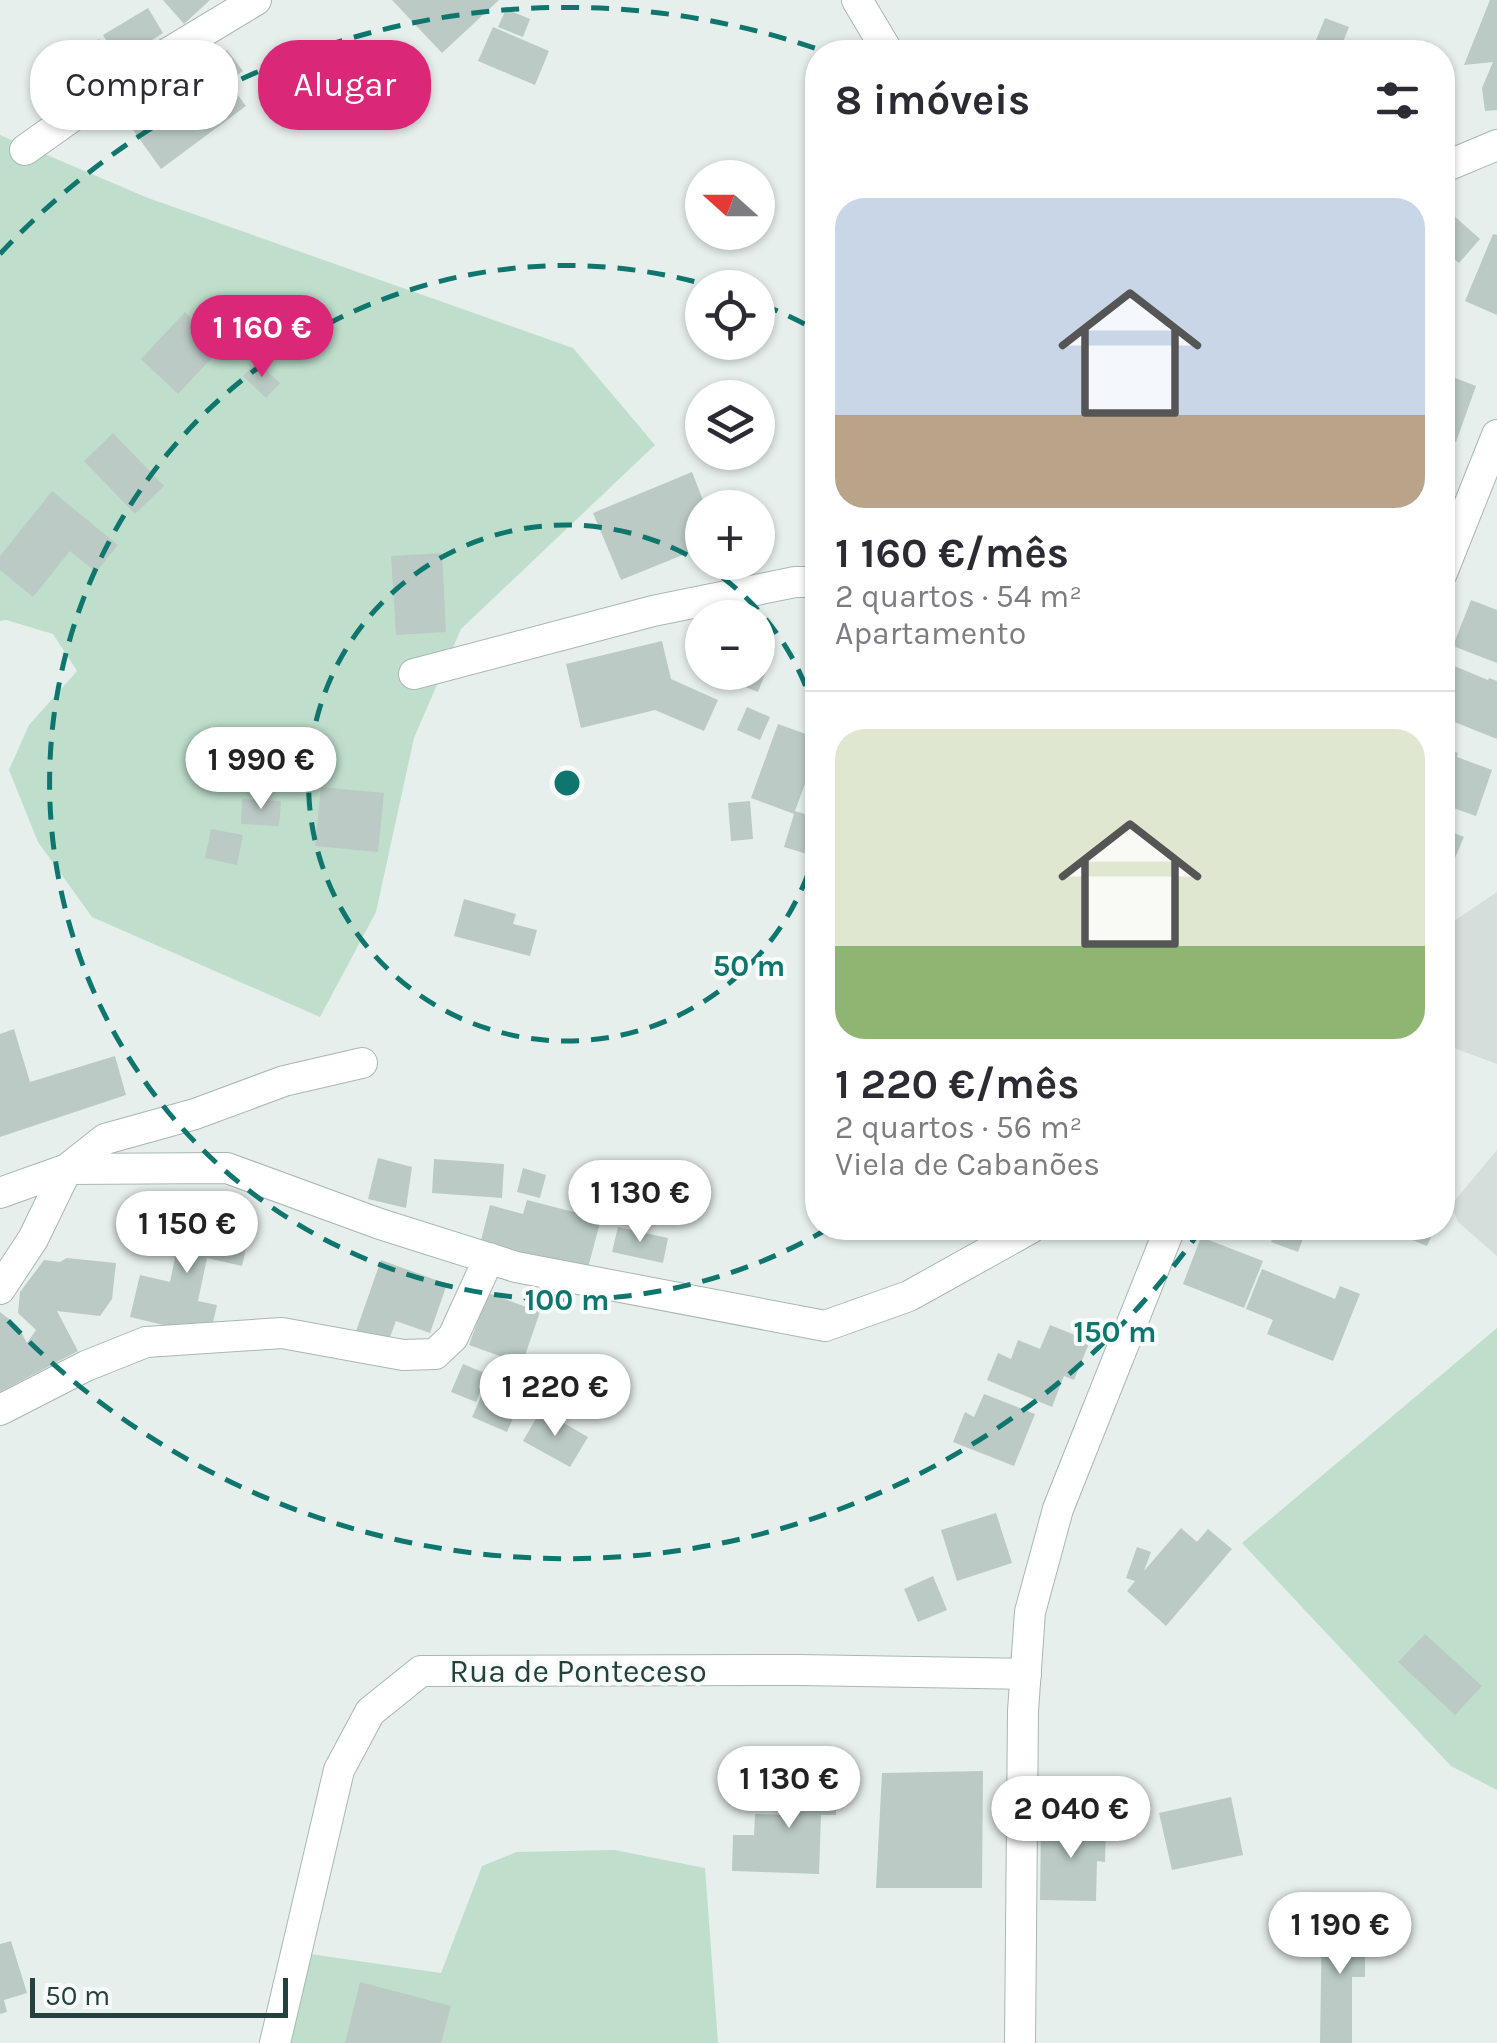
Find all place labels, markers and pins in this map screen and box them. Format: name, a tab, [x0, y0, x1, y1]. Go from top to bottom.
pin: 1 160 €	[170, 295, 354, 380]
pin: 1 990 €	[169, 727, 353, 812]
centre of rings	[549, 765, 585, 801]
pin: 1 130 €	[548, 1160, 732, 1245]
pin: 1 150 €	[95, 1191, 279, 1276]
pin: 1 220 €	[463, 1354, 647, 1439]
pin: 1 130 €	[697, 1746, 881, 1831]
pin: 2 040 €	[979, 1776, 1163, 1861]
pin: 1 190 €	[1248, 1892, 1432, 1977]

